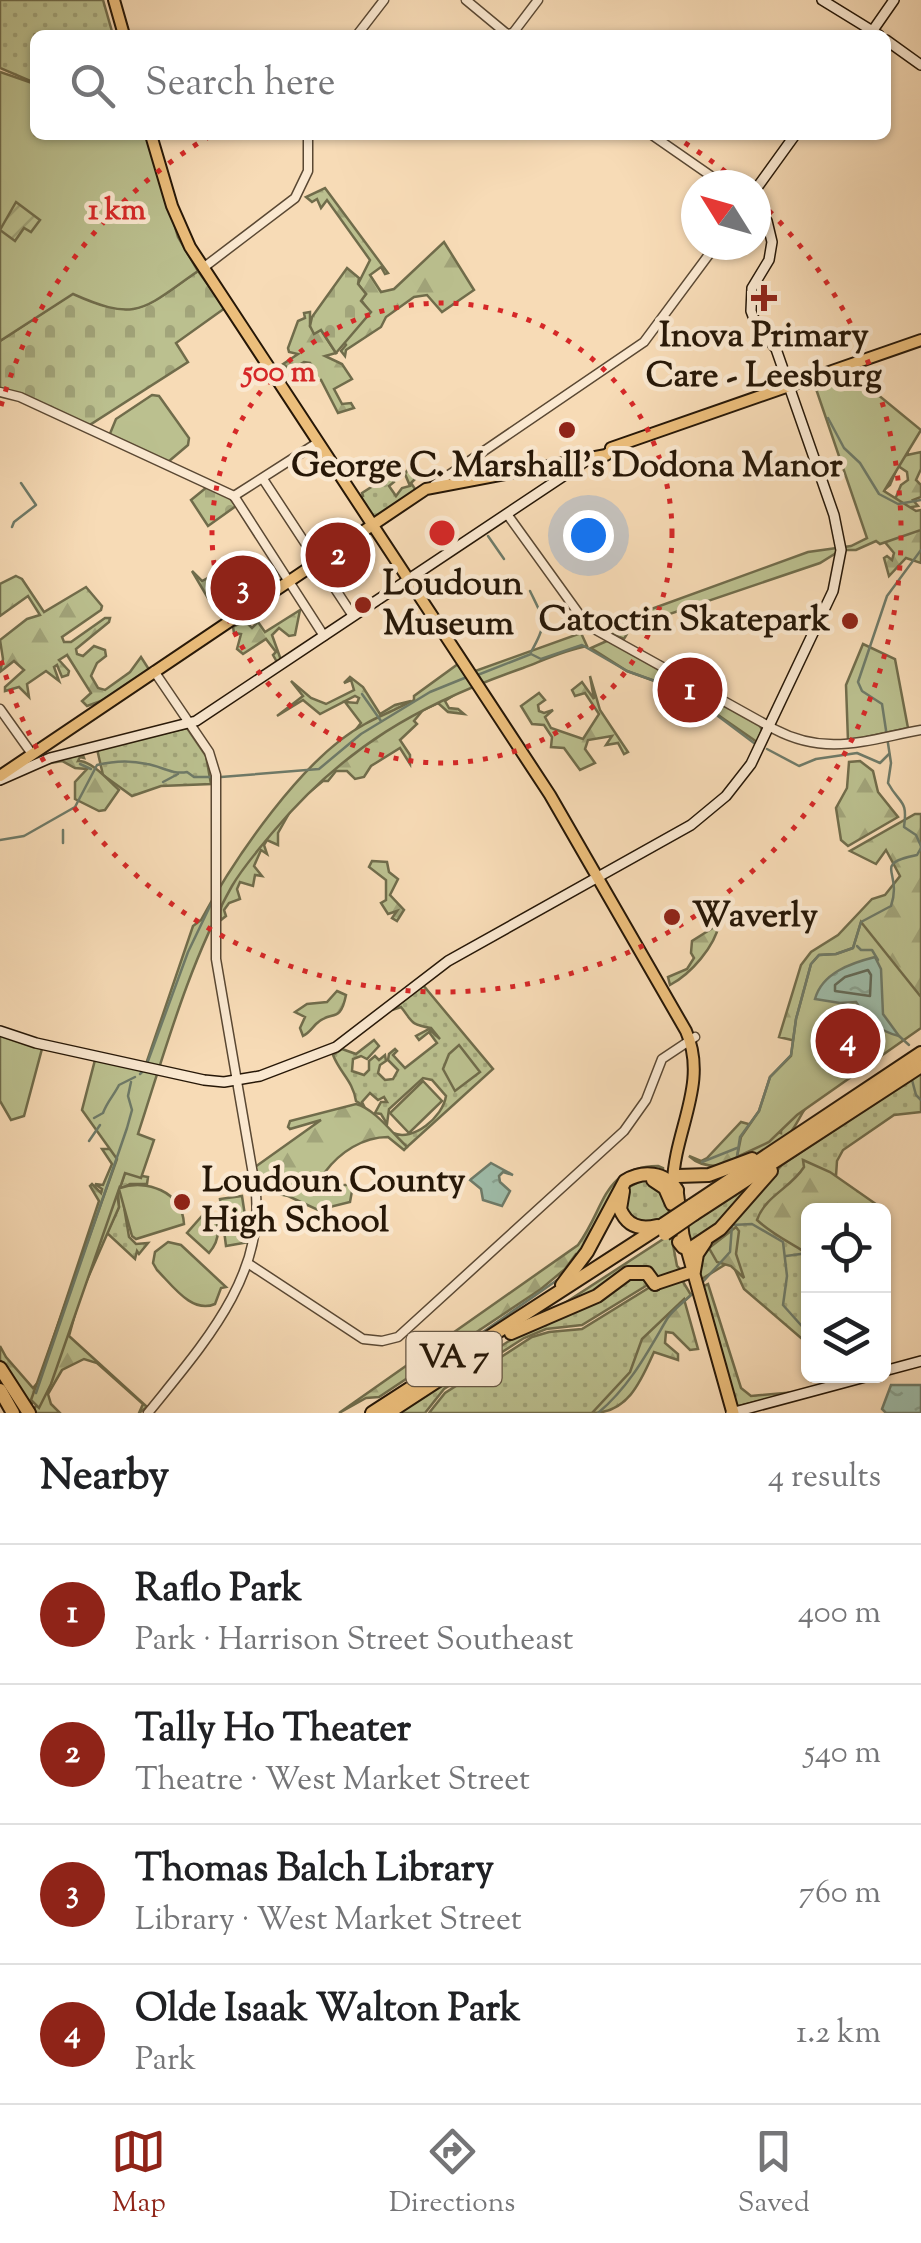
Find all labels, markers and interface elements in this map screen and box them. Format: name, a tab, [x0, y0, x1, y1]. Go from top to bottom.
search box	[30, 30, 891, 140]
icon: search	[65, 58, 120, 113]
text: Search here	[145, 58, 336, 112]
north arrow	[681, 170, 771, 260]
text: 1 km	[88, 190, 146, 233]
marker: Inova Primary Care - Leesburg	[751, 285, 777, 311]
place label: Inova Primary Care - Leesburg	[646, 312, 882, 403]
text: 500 m	[240, 352, 316, 395]
marker: George C. Marshall's Dodona Manor	[556, 419, 578, 441]
place label: George C. Marshall's Dodona Manor	[291, 442, 844, 493]
your location	[563, 510, 614, 561]
centre of rings	[424, 515, 460, 551]
pin: 2	[306, 518, 370, 592]
pin: 3	[210, 550, 276, 626]
place label: Loudoun Museum	[383, 560, 523, 651]
marker: Loudoun Museum	[352, 594, 374, 616]
place label: Catoctin Skatepark	[539, 596, 830, 647]
marker: Catoctin Skatepark	[839, 610, 861, 632]
pin: 1	[658, 652, 722, 728]
place label: Waverly	[692, 892, 818, 943]
marker: Waverly	[661, 906, 683, 928]
pin: 4	[816, 1004, 880, 1078]
place label: Loudoun County High School	[202, 1157, 466, 1248]
marker: Loudoun County High School	[171, 1191, 193, 1213]
map controls	[801, 1203, 891, 1383]
button: locate	[801, 1203, 891, 1293]
button: layers	[801, 1293, 891, 1383]
road number: VA 7	[406, 1332, 502, 1386]
text: Nearby	[40, 1448, 169, 1508]
text: 4 results	[768, 1455, 881, 1501]
text: Raflo Park	[135, 1564, 302, 1618]
text: 1	[67, 1591, 78, 1637]
text: 400 m	[798, 1591, 881, 1637]
text: Park · Harrison Street Southeast	[135, 1618, 573, 1664]
text: Tally Ho Theater	[135, 1704, 411, 1758]
text: 2	[65, 1731, 80, 1777]
text: 540 m	[804, 1731, 881, 1777]
text: Theatre · West Market Street	[135, 1758, 530, 1804]
text: Thomas Balch Library	[135, 1844, 494, 1898]
text: 3	[66, 1871, 79, 1917]
text: 760 m	[799, 1871, 881, 1917]
text: Library · West Market Street	[135, 1898, 522, 1944]
text: Olde Isaak Walton Park	[135, 1984, 520, 2038]
text: 4	[64, 2011, 81, 2057]
text: 1.2 km	[796, 2011, 881, 2057]
text: Park	[135, 2038, 196, 2084]
tab: Map	[111, 2124, 166, 2224]
tab: Directions	[389, 2124, 515, 2224]
tab: Saved	[738, 2124, 810, 2224]

